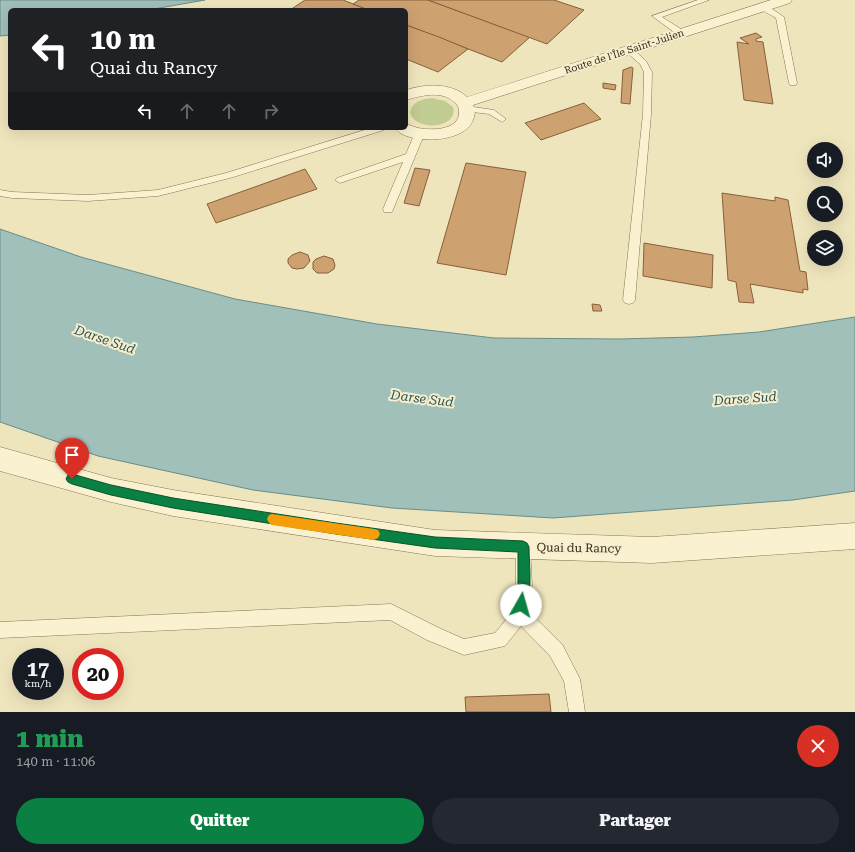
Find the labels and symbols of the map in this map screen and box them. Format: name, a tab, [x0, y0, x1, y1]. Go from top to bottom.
street label: Route de l'Île Saint-Julien	[563, 27, 686, 76]
water label: Darse Sud	[72, 322, 137, 357]
water label: Darse Sud	[389, 387, 454, 410]
water label: Darse Sud	[712, 389, 777, 408]
pin	[55, 438, 89, 479]
street label: Quai du Rancy	[536, 540, 622, 556]
position arrow	[500, 584, 542, 626]
speed limit sign: 20	[72, 648, 124, 700]

